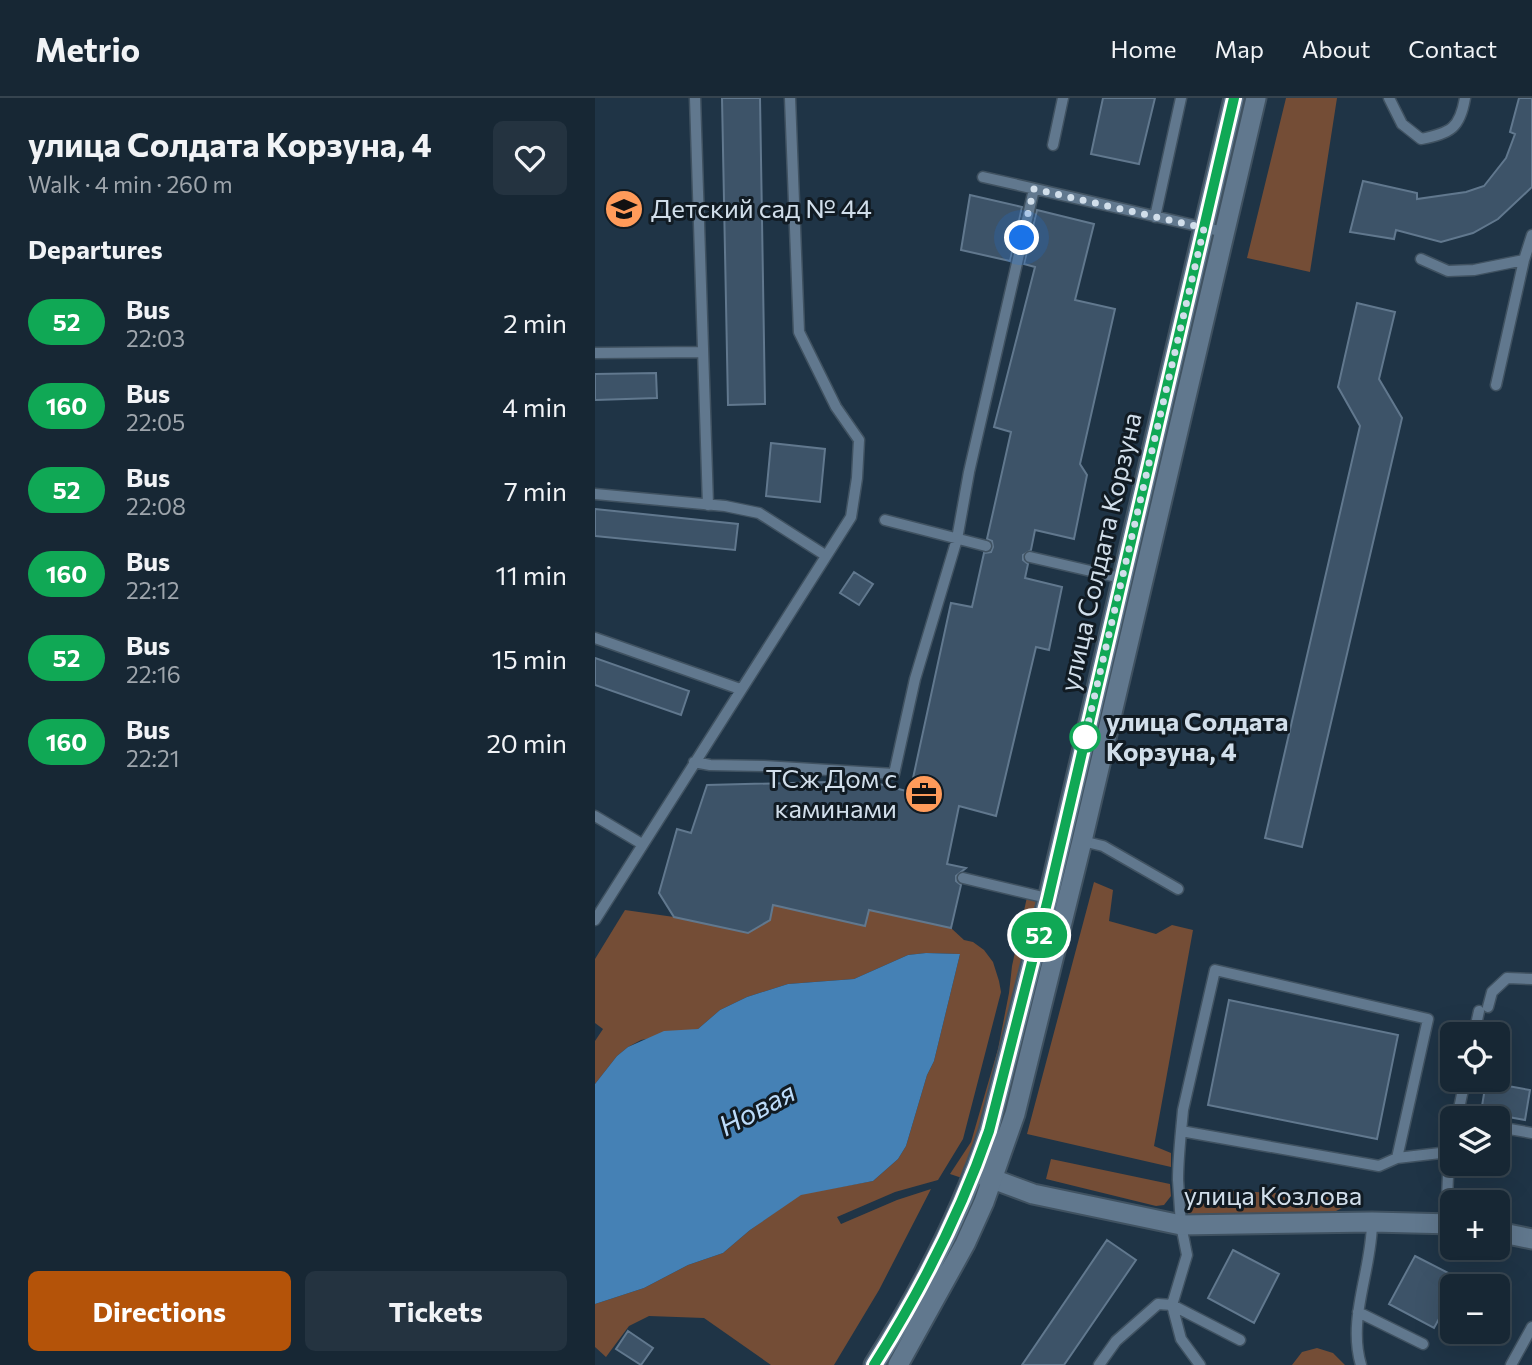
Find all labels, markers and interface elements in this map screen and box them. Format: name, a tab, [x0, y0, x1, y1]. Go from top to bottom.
text: Metrio	[35, 28, 140, 69]
text: Home	[1111, 34, 1177, 63]
text: Map	[1215, 34, 1264, 63]
text: About	[1302, 34, 1370, 63]
text: Contact	[1408, 34, 1497, 63]
button: heart	[493, 121, 567, 195]
text: улица Солдата Корзуна, 4	[28, 123, 432, 164]
text: Walk · 4 min · 260 m	[28, 170, 233, 198]
school or university icon: Детский сад № 44	[603, 188, 645, 230]
place label: Детский сад № 44	[651, 192, 872, 223]
your location	[1004, 220, 1039, 255]
text: Departures	[28, 233, 163, 264]
text: Bus	[126, 293, 170, 324]
text: 52	[53, 307, 80, 336]
text: 2 min	[503, 307, 567, 338]
text: 22:03	[126, 324, 185, 352]
text: Bus	[126, 377, 170, 408]
text: 160	[46, 391, 87, 420]
text: 4 min	[502, 391, 567, 422]
text: 22:05	[126, 408, 185, 436]
street label: улица Солдата Корзуна	[1052, 409, 1147, 694]
text: Bus	[126, 461, 170, 492]
text: 52	[53, 475, 80, 504]
text: 7 min	[504, 475, 567, 506]
text: 22:08	[126, 492, 186, 520]
text: Bus	[126, 545, 170, 576]
text: 160	[46, 559, 87, 588]
text: 11 min	[496, 559, 567, 590]
text: 22:12	[126, 576, 180, 604]
text: Bus	[126, 629, 170, 660]
text: 52	[53, 643, 80, 672]
text: 15 min	[492, 643, 567, 674]
text: 22:16	[126, 660, 181, 688]
place label: улица Солдата Корзуна, 4	[1106, 705, 1288, 766]
text: Bus	[126, 713, 170, 744]
marker: улица Солдата Корзуна, 4	[1070, 722, 1100, 752]
text: 160	[46, 727, 87, 756]
text: 20 min	[486, 727, 567, 758]
text: 22:21	[126, 744, 180, 772]
place label: ТСж Дом с каминами	[766, 762, 897, 823]
office icon: ТСж Дом с каминами	[903, 773, 945, 815]
line badge: 52	[1007, 912, 1071, 958]
text: 52	[1025, 920, 1053, 949]
map controls	[1440, 1022, 1510, 1344]
button: locate	[1440, 1022, 1510, 1092]
water label: Новая	[712, 1074, 801, 1142]
button: layers	[1440, 1106, 1510, 1176]
street label: улица Козлова	[1184, 1179, 1362, 1210]
button: +	[1440, 1190, 1510, 1260]
button: Directions	[28, 1271, 291, 1351]
button: Tickets	[305, 1271, 567, 1351]
button: −	[1440, 1274, 1510, 1344]

